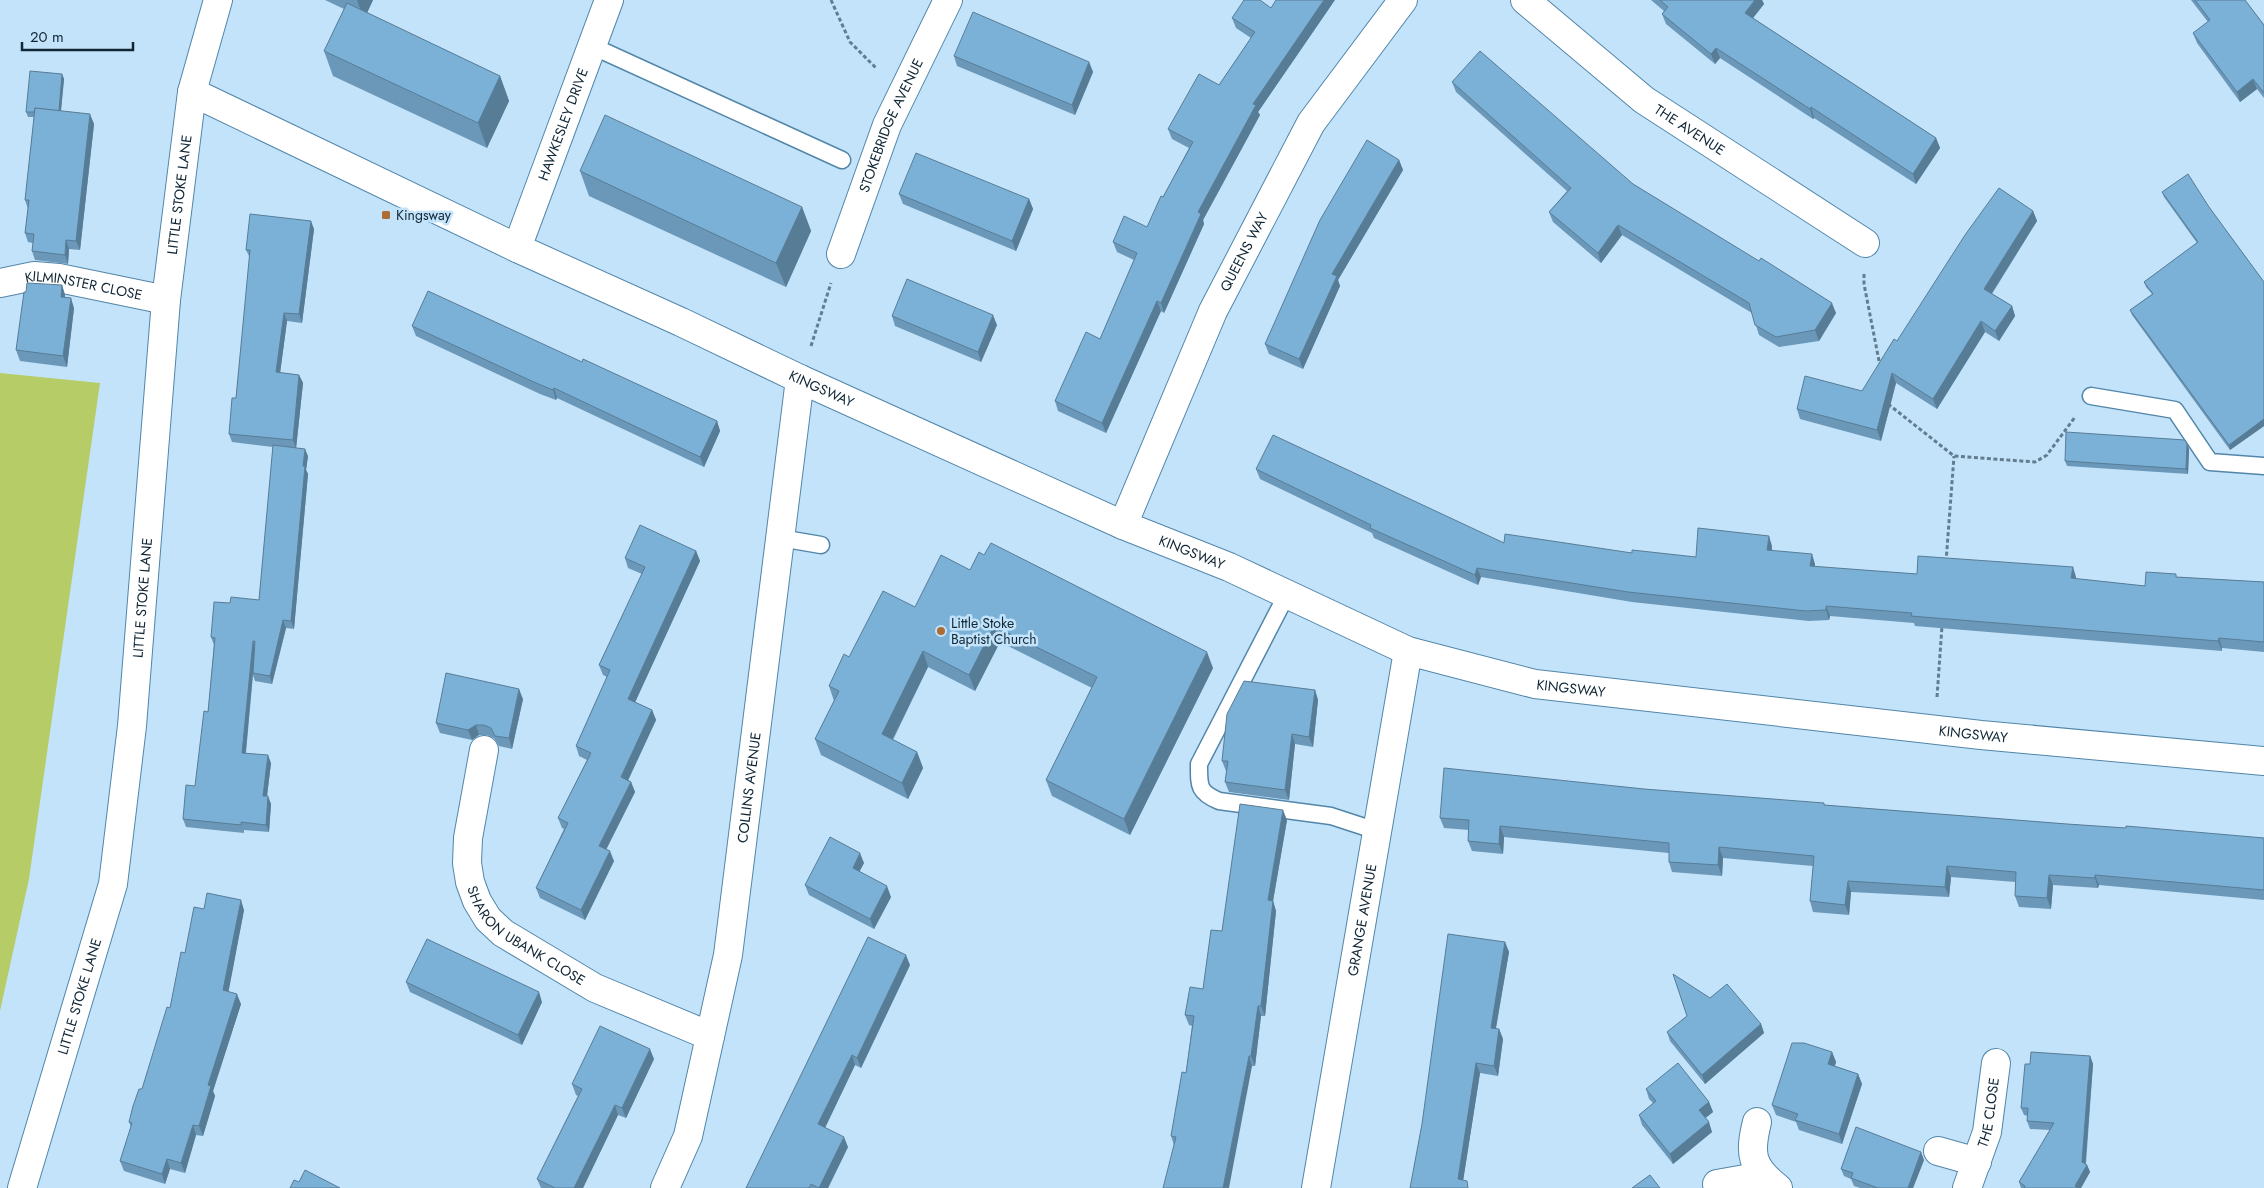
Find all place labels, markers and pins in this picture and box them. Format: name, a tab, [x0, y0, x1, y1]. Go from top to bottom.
place label: Kingsway	[396, 205, 452, 225]
marker: Kingsway	[380, 209, 392, 221]
place label: Little Stoke Baptist Church	[951, 613, 1037, 649]
marker: Little Stoke Baptist Church	[935, 625, 947, 637]

